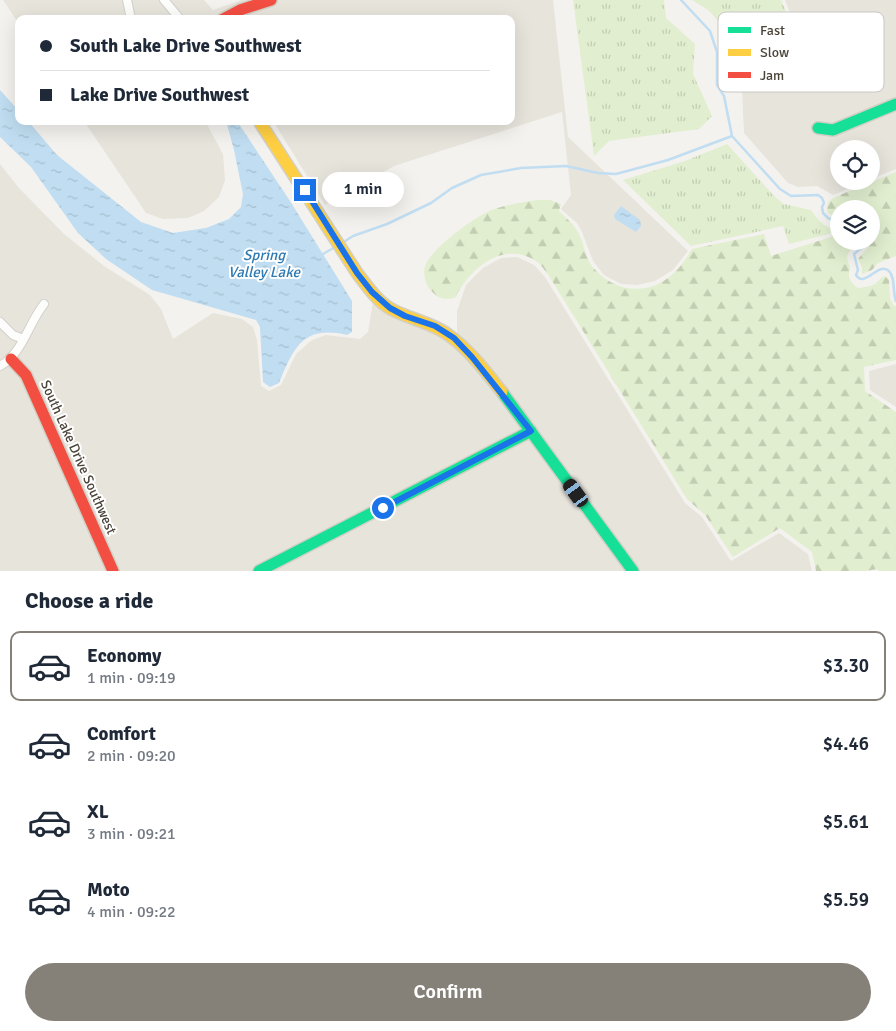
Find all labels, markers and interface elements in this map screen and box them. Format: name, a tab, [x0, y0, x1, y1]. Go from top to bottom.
legend	[718, 12, 884, 92]
text: Fast	[760, 22, 785, 39]
text: South Lake Drive Southwest	[70, 34, 302, 58]
text: Slow	[760, 44, 789, 61]
text: Jam	[760, 67, 784, 84]
text: Lake Drive Southwest	[70, 83, 249, 107]
map controls	[830, 140, 880, 250]
button: locate	[830, 140, 880, 190]
callout: 1 min	[322, 172, 405, 208]
route end	[294, 179, 316, 201]
text: 1 min	[344, 179, 382, 199]
button: layers	[830, 200, 880, 250]
water label: Spring Valley Lake	[228, 246, 301, 281]
street label: South Lake Drive Southwest	[37, 378, 120, 537]
car	[561, 476, 590, 510]
route start	[372, 497, 394, 519]
text: Choose a ride	[25, 587, 153, 614]
icon: car	[27, 644, 72, 689]
text: Economy	[87, 644, 161, 668]
text: $3.30	[823, 654, 869, 678]
text: 1 min · 09:19	[87, 668, 176, 688]
icon: car	[27, 722, 72, 767]
text: Comfort	[87, 722, 156, 746]
text: $4.46	[823, 732, 869, 756]
text: 2 min · 09:20	[87, 746, 176, 766]
icon: car	[27, 800, 72, 845]
text: XL	[87, 800, 109, 824]
text: $5.61	[823, 810, 869, 834]
text: 3 min · 09:21	[87, 824, 176, 844]
icon: car	[27, 878, 72, 923]
text: Moto	[87, 878, 130, 902]
text: $5.59	[823, 888, 869, 912]
text: 4 min · 09:22	[87, 902, 176, 922]
button: Confirm	[25, 963, 871, 1021]

